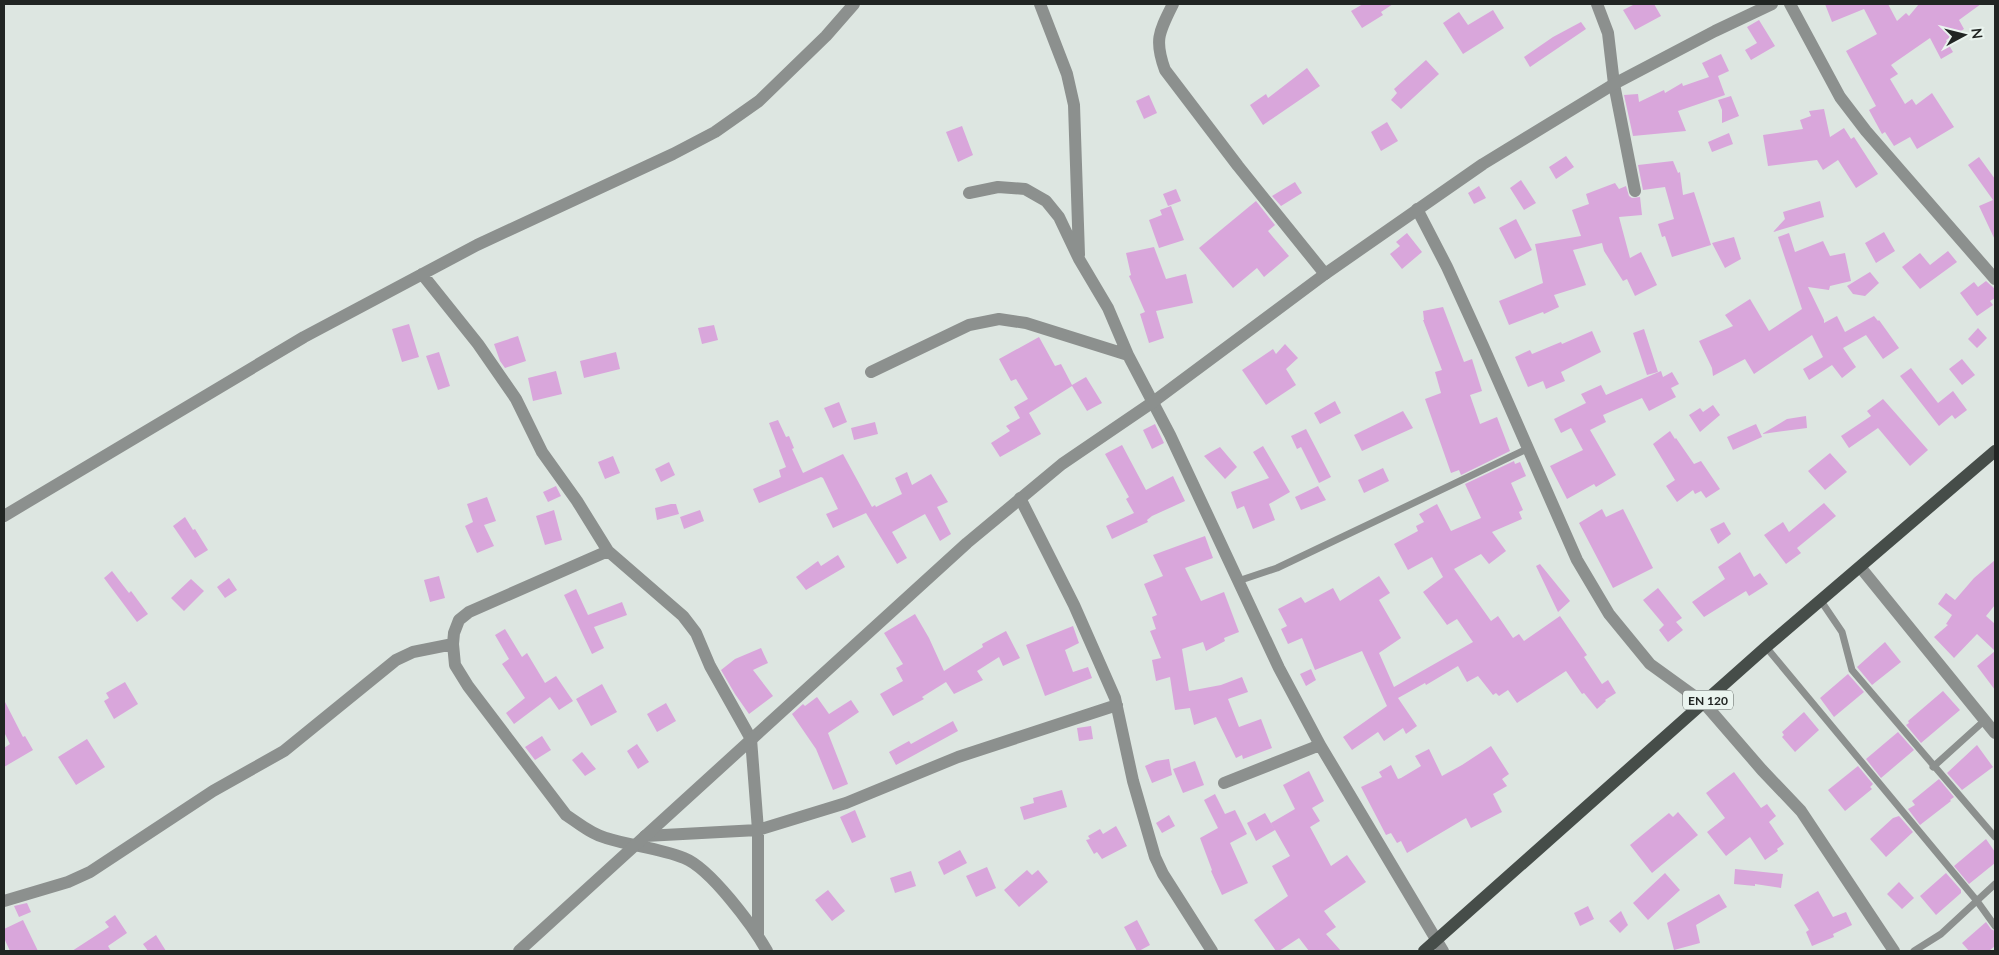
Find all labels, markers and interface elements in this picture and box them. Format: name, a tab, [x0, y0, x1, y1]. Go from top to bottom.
north arrow	[1939, 10, 1989, 60]
text: N	[1968, 27, 1986, 40]
road number: EN 120	[1683, 690, 1733, 710]

